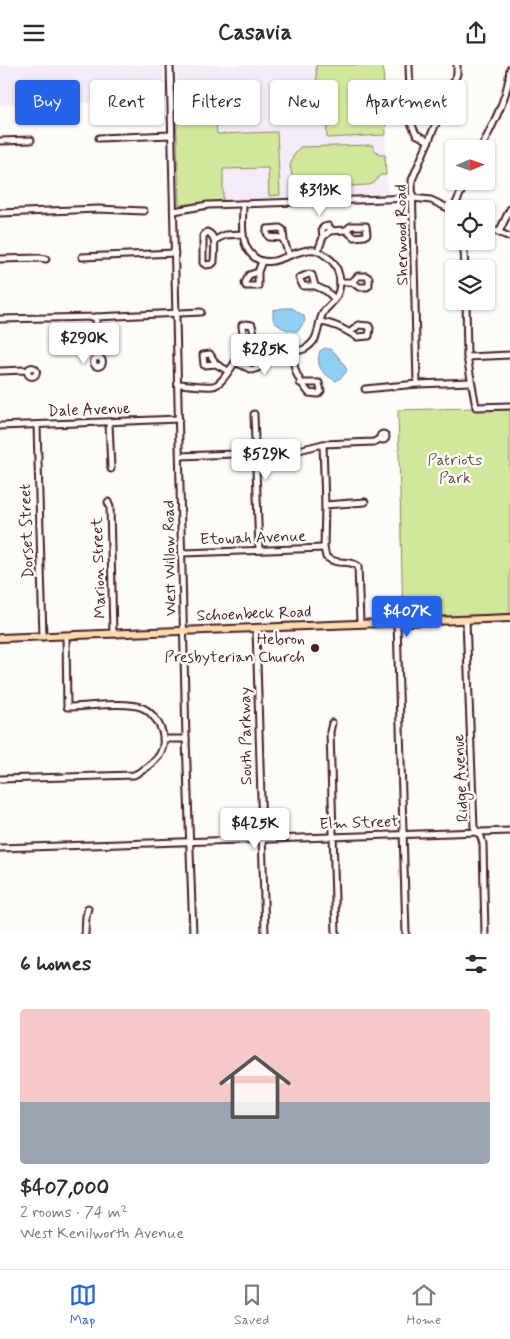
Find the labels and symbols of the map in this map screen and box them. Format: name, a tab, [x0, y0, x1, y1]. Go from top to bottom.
north arrow	[445, 140, 495, 190]
pin: $313K	[285, 175, 355, 217]
street label: Sherwood Road	[391, 184, 413, 286]
pin: $290K	[49, 323, 119, 365]
pin: $285K	[230, 333, 300, 376]
street label: Dale Avenue	[47, 398, 131, 422]
pin: $529K	[231, 439, 301, 481]
park label: Patriots Park	[427, 450, 483, 489]
street label: Dorset Street	[15, 483, 39, 579]
street label: West Willow Road	[158, 500, 182, 616]
street label: Marion Street	[87, 516, 111, 619]
street label: Etowah Avenue	[200, 526, 307, 550]
pin: $407K	[372, 595, 442, 638]
street label: Schoenbeck Road	[196, 601, 312, 627]
place label: Hebron Presbyterian Church	[165, 629, 305, 668]
marker: Hebron Presbyterian Church	[309, 642, 321, 654]
street label: South Parkway	[235, 687, 257, 785]
street label: Ridge Avenue	[448, 733, 475, 823]
pin: $425K	[220, 807, 290, 850]
street label: Elm Street	[319, 811, 400, 835]

